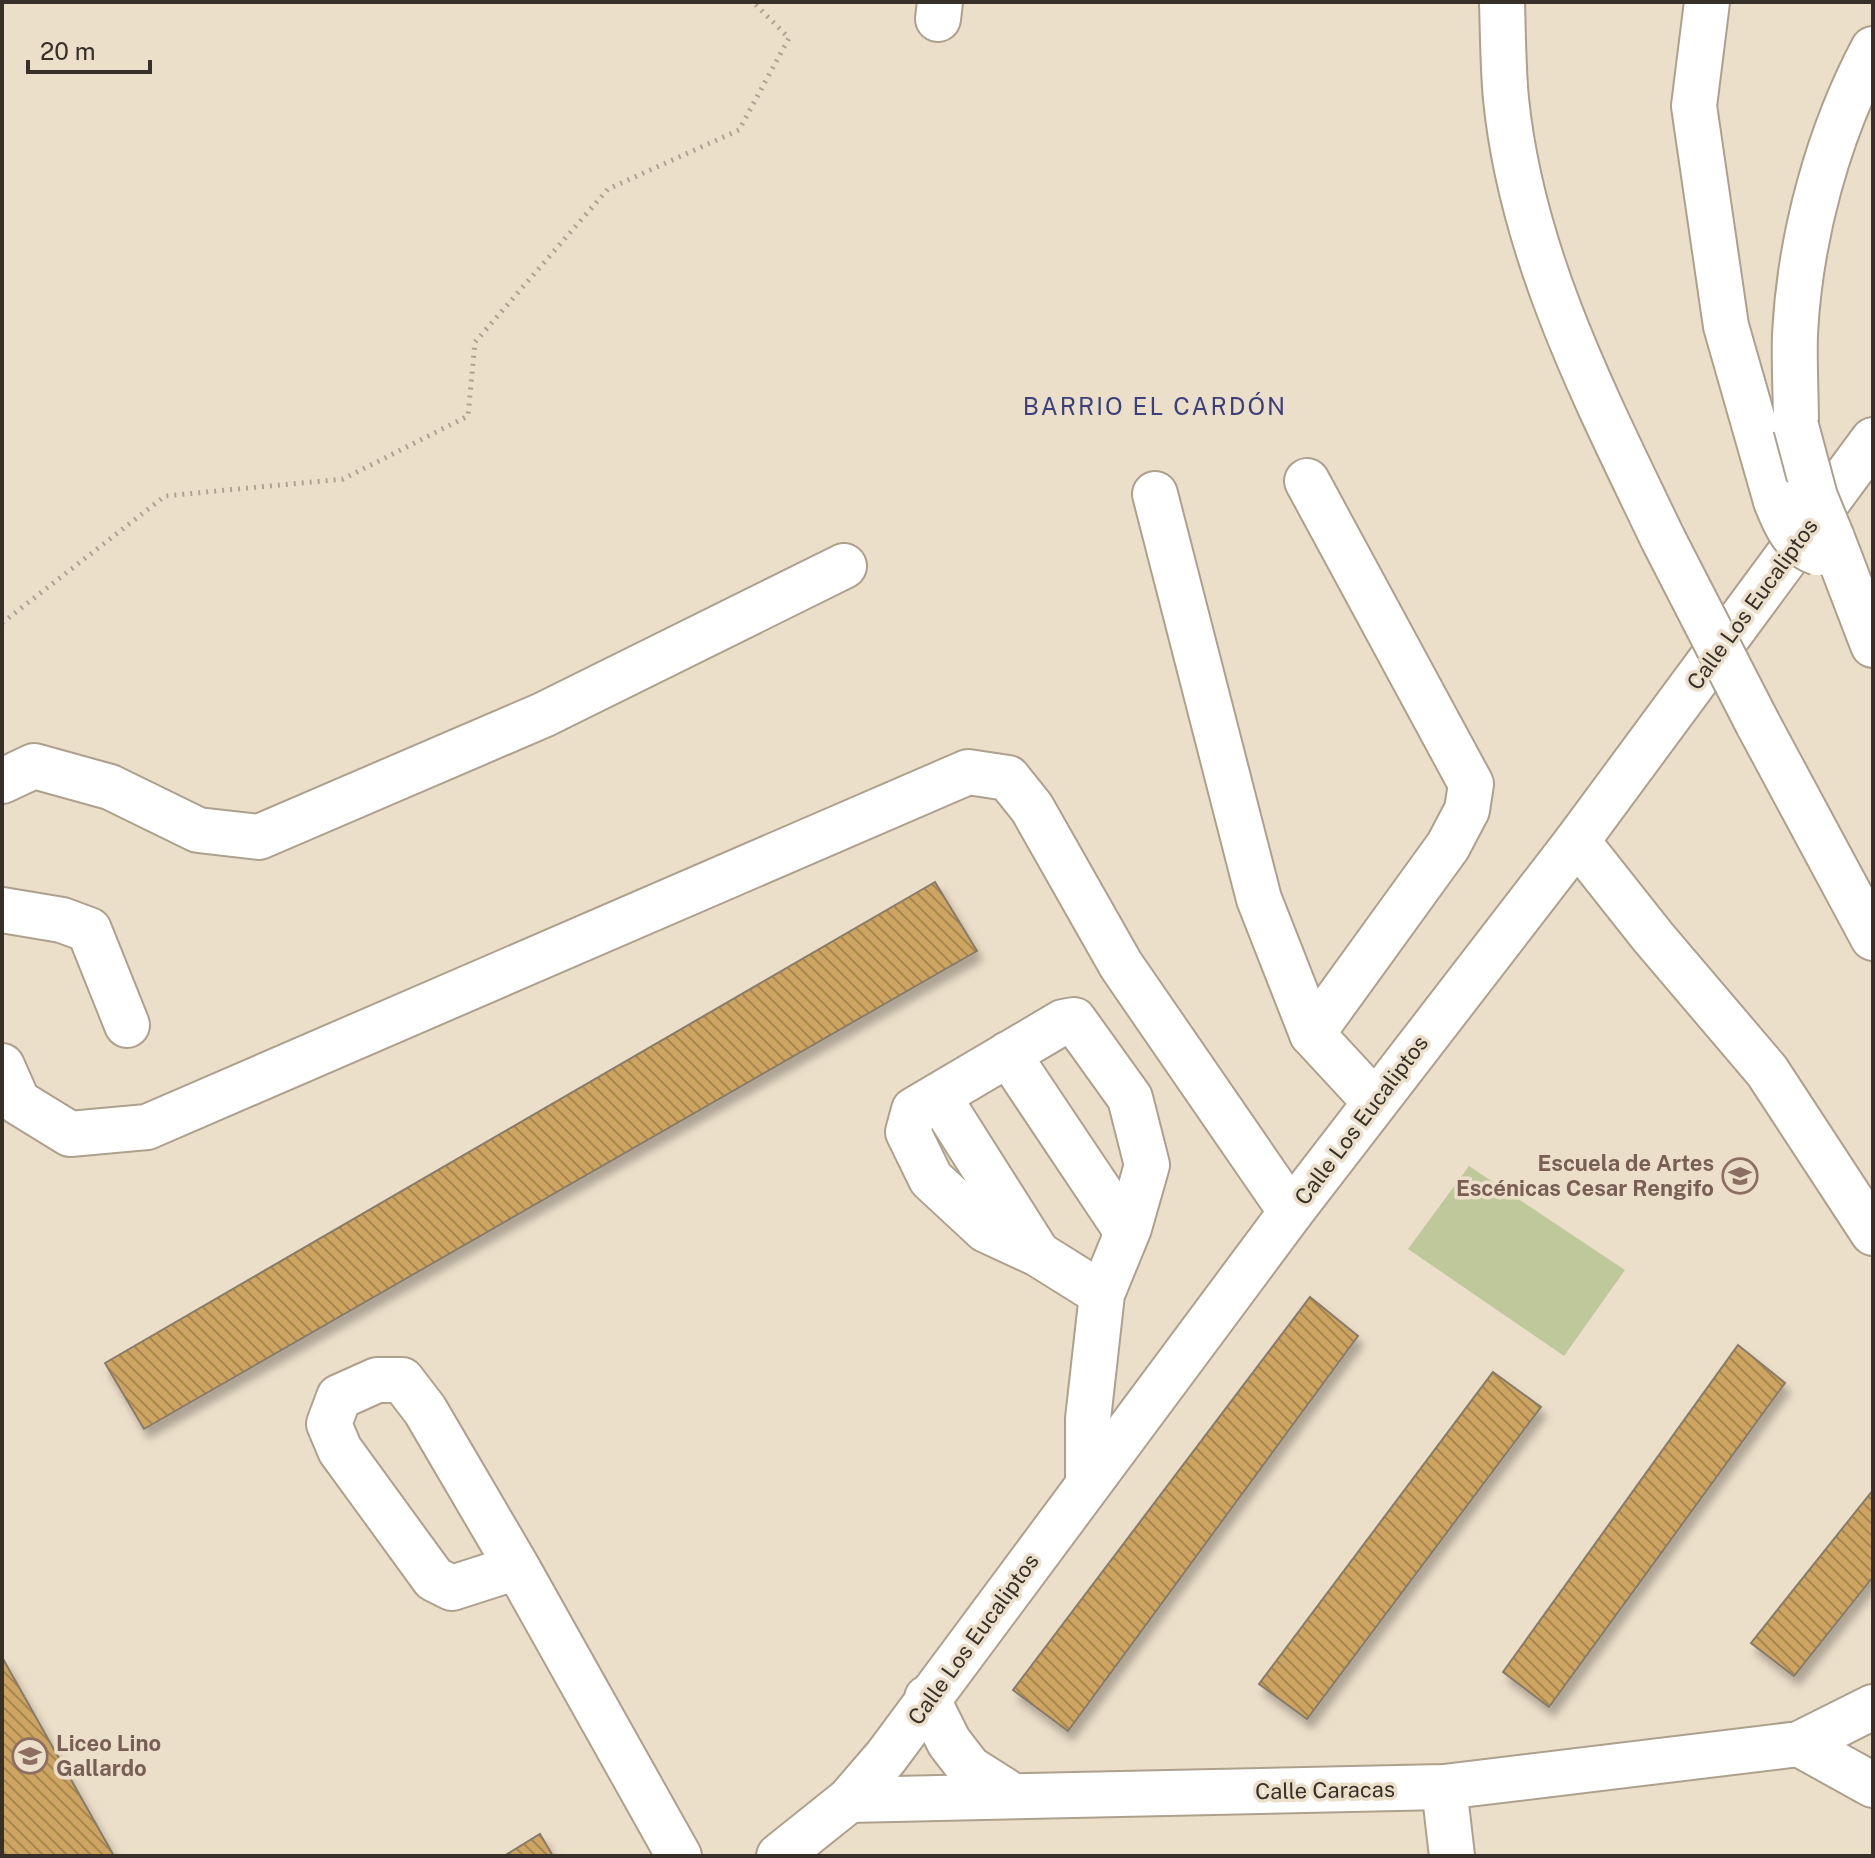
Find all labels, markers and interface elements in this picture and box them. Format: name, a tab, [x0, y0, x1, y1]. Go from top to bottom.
scale bar	[28, 24, 150, 74]
text: 20 m	[40, 37, 96, 65]
district label: BARRIO EL CARDÓN	[1023, 392, 1287, 420]
street label: Calle Los Eucaliptos	[1681, 513, 1823, 695]
street label: Calle Los Eucaliptos	[1289, 1030, 1433, 1210]
place label: Escuela de Artes Escénicas Cesar Rengifo	[1456, 1150, 1714, 1201]
school or university icon: Escuela de Artes Escénicas Cesar Rengifo	[1721, 1157, 1759, 1195]
street label: Calle Los Eucaliptos	[902, 1548, 1044, 1730]
place label: Liceo Lino Gallardo	[56, 1730, 161, 1781]
school or university icon: Liceo Lino Gallardo	[11, 1737, 49, 1775]
street label: Calle Caracas	[1255, 1776, 1395, 1804]

